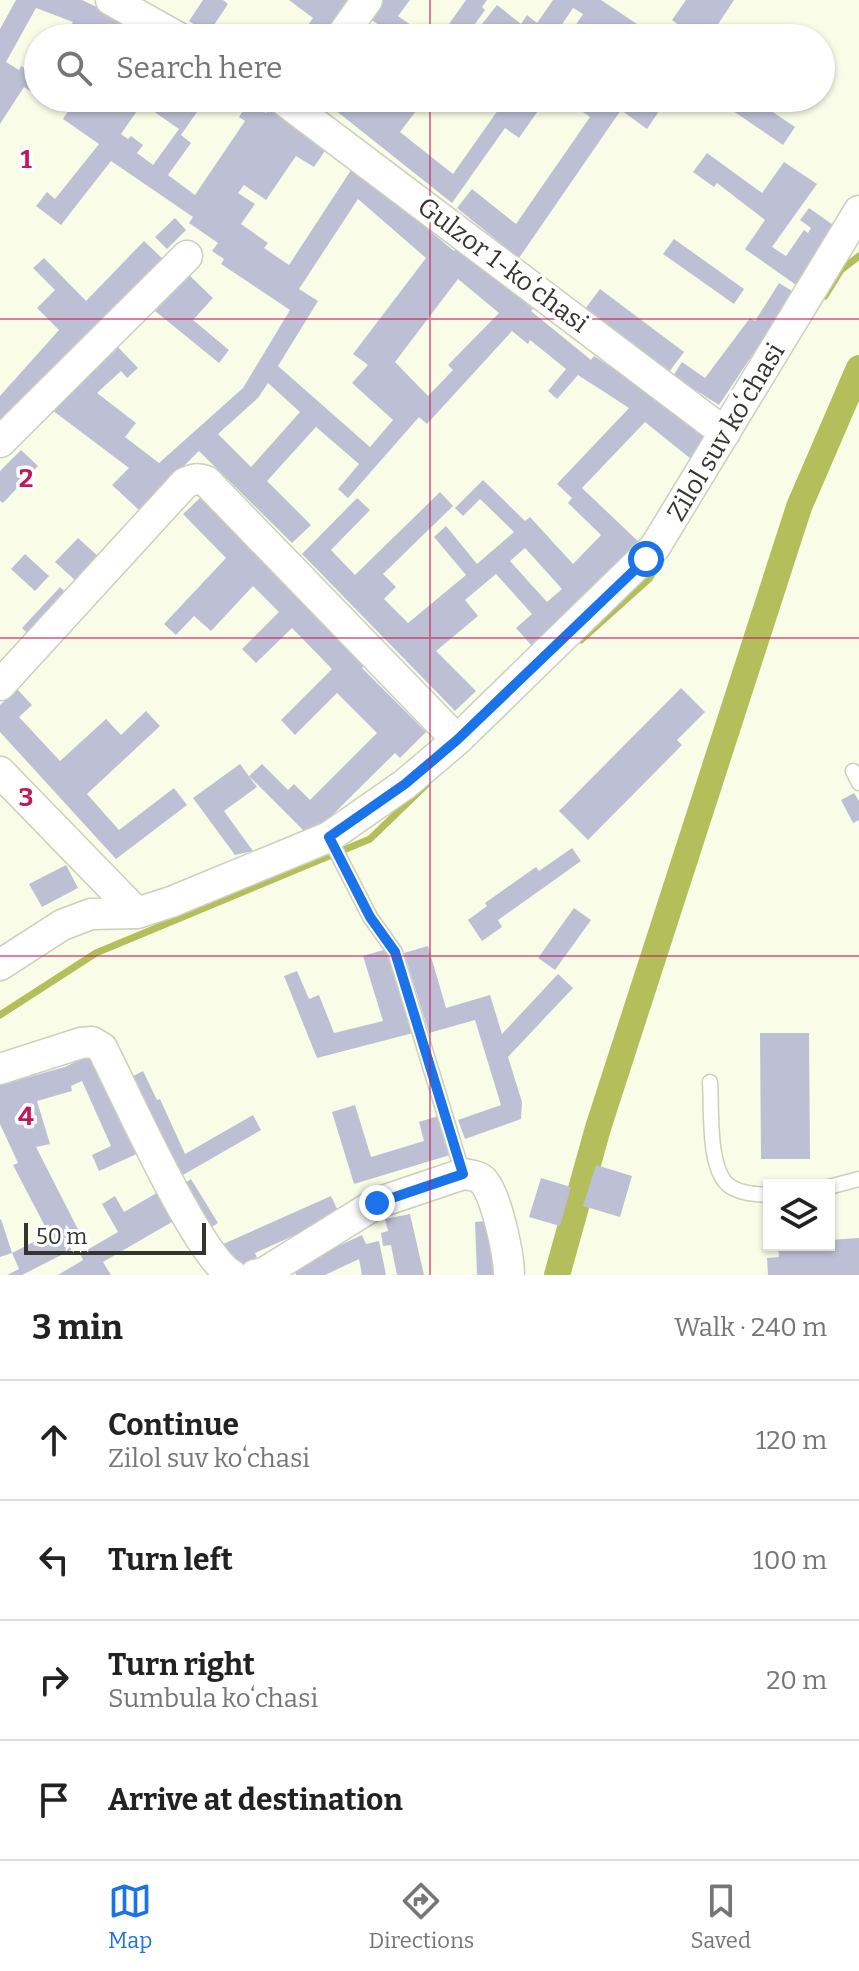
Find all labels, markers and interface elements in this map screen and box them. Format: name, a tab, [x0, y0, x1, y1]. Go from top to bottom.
search box	[24, 24, 835, 112]
icon: search	[52, 46, 96, 90]
text: Search here	[116, 50, 283, 86]
text: 1	[20, 144, 32, 175]
street label: Gulzor 1-koʻchasi	[412, 191, 595, 339]
street label: Zilol suv koʻchasi	[661, 337, 791, 527]
text: 2	[19, 463, 33, 494]
route start	[628, 541, 664, 577]
text: 3	[19, 782, 33, 813]
text: 4	[18, 1101, 34, 1132]
map controls	[763, 1179, 835, 1251]
button: layers	[763, 1179, 835, 1251]
route end	[359, 1185, 395, 1221]
scale bar	[24, 1219, 206, 1255]
text: 50 m	[36, 1223, 87, 1250]
text: 3 min	[32, 1307, 123, 1348]
text: Walk · 240 m	[674, 1312, 827, 1343]
text: Continue	[108, 1407, 239, 1443]
icon: ahead	[32, 1418, 76, 1462]
text: 120 m	[756, 1425, 827, 1456]
text: Zilol suv koʻchasi	[108, 1443, 310, 1474]
icon: left	[32, 1538, 76, 1582]
text: Turn left	[108, 1542, 233, 1578]
text: 100 m	[753, 1545, 827, 1576]
text: Turn right	[108, 1647, 255, 1683]
icon: right	[32, 1658, 76, 1702]
text: 20 m	[766, 1665, 827, 1696]
text: Sumbula koʻchasi	[108, 1683, 318, 1714]
icon: arrive	[32, 1778, 76, 1822]
text: Arrive at destination	[108, 1782, 403, 1818]
tab: Map	[108, 1879, 152, 1954]
tab: Directions	[369, 1879, 474, 1954]
tab: Saved	[691, 1879, 751, 1954]

